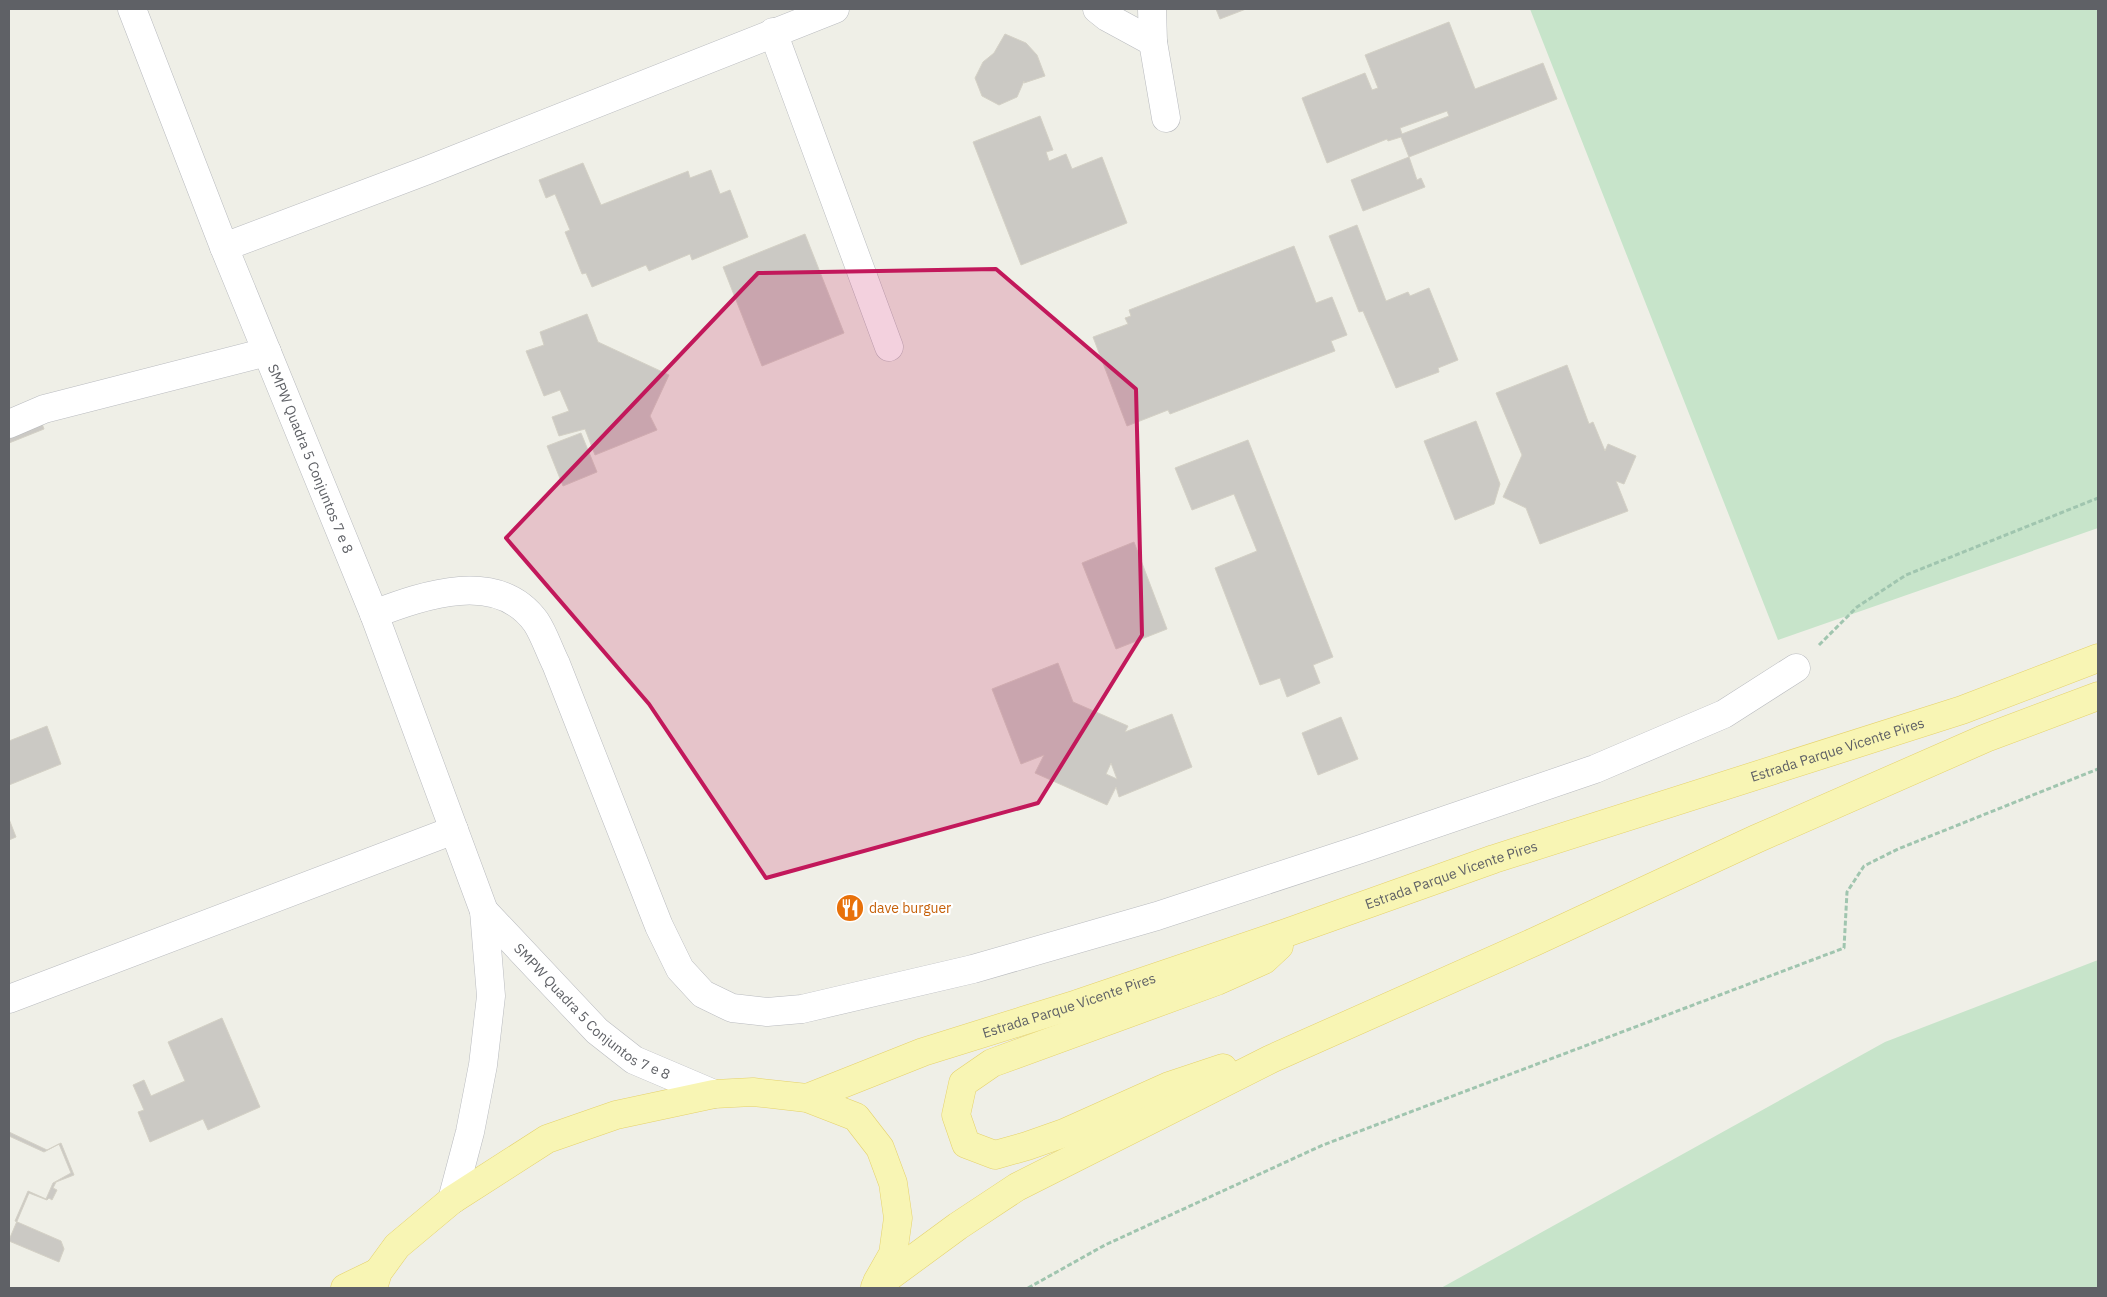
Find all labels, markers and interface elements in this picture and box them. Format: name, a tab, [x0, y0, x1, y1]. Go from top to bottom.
street label: SMPW Quadra 5 Conjuntos 7 e 8	[264, 362, 357, 556]
street label: Estrada Parque Vicente Pires	[1748, 714, 1927, 786]
street label: Estrada Parque Vicente Pires	[1363, 837, 1540, 913]
restaurant icon: dave burguer	[835, 893, 865, 923]
place label: dave burguer	[869, 899, 951, 917]
street label: SMPW Quadra 5 Conjuntos 7 e 8	[510, 939, 673, 1083]
street label: Estrada Parque Vicente Pires	[980, 969, 1158, 1042]

